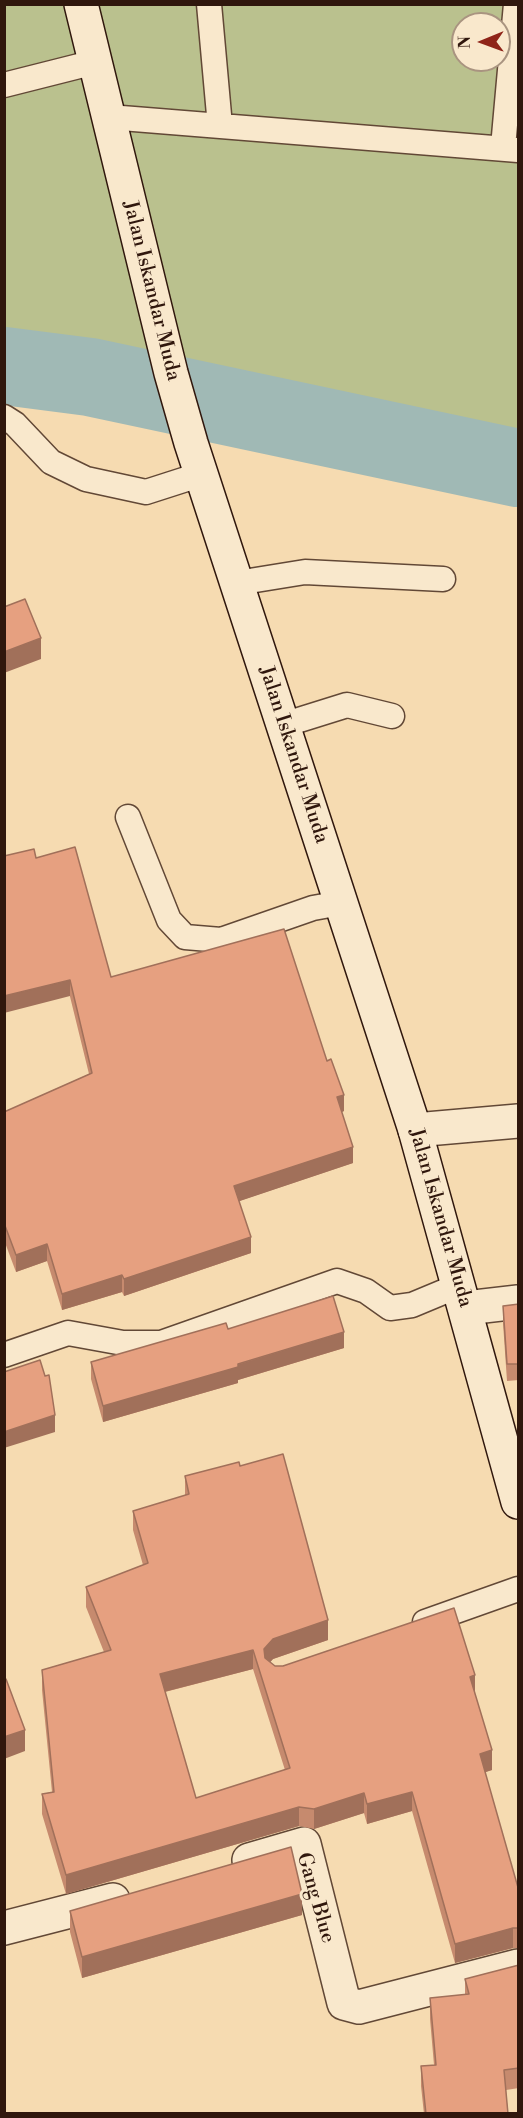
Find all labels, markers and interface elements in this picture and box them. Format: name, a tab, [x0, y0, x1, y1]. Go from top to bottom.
north arrow	[451, 12, 511, 72]
text: N	[455, 36, 475, 49]
street label: Jalan Iskandar Muda	[117, 198, 185, 384]
street label: Jalan Iskandar Muda	[253, 663, 333, 847]
street label: Jalan Iskandar Muda	[403, 1126, 477, 1310]
street label: Gang Blue	[291, 1850, 339, 1946]

